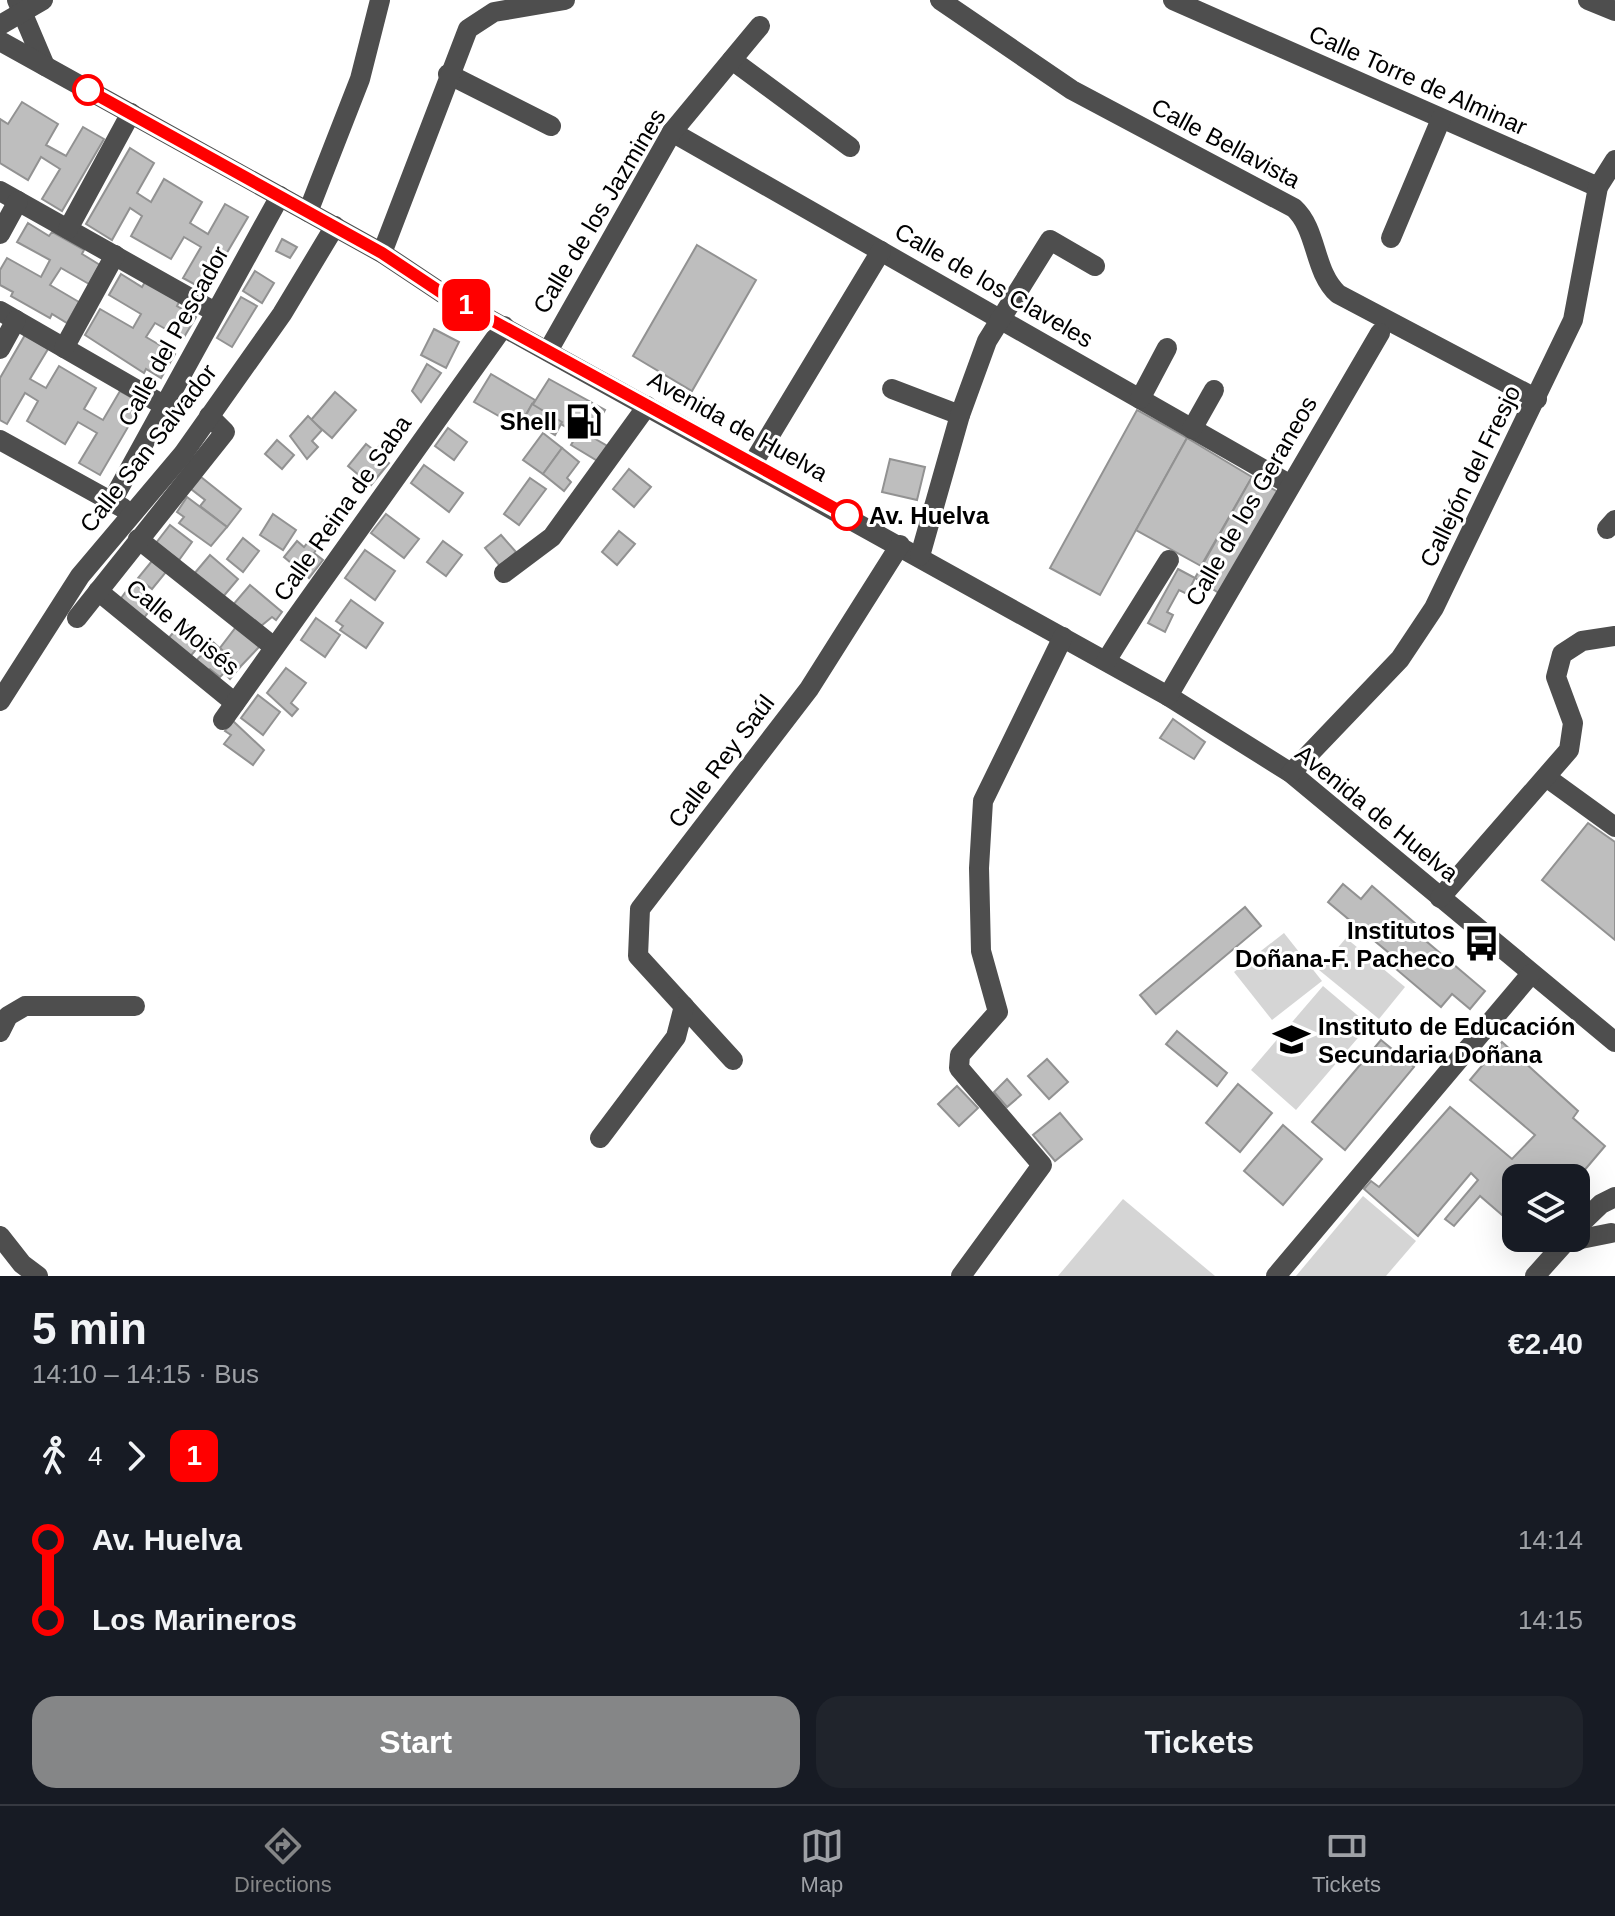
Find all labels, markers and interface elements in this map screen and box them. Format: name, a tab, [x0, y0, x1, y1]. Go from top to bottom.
street label: Calle Torre de Alminar	[1305, 20, 1531, 140]
unlabelled marker	[73, 75, 103, 105]
street label: Calle Bellavista	[1147, 93, 1305, 194]
street label: Calle de los Jazmines	[527, 104, 671, 318]
street label: Calle de los Claveles	[890, 217, 1098, 353]
street label: Calle del Pescador	[112, 241, 234, 431]
line badge: 1	[440, 279, 492, 331]
text: 1	[458, 289, 474, 320]
street label: Calle San Salvador	[74, 359, 222, 537]
street label: Avenida de Huelva	[644, 365, 833, 487]
street label: Callejón del Fresjo	[1414, 381, 1526, 571]
street label: Calle de los Geraneos	[1180, 391, 1322, 611]
fuel station icon: Shell	[564, 402, 602, 440]
place label: Shell	[500, 408, 557, 435]
street label: Calle Reina de Saba	[268, 410, 417, 606]
marker: Av. Huelva	[832, 500, 862, 530]
place label: Av. Huelva	[869, 502, 990, 529]
street label: Calle Moisés	[121, 573, 245, 681]
street label: Calle Rey Saúl	[662, 689, 780, 833]
street label: Avenida de Huelva	[1290, 739, 1464, 887]
place label: Institutos Doñana-F. Pacheco	[1235, 917, 1455, 972]
bus stop icon: Institutos Doñana-F. Pacheco	[1462, 925, 1500, 963]
place label: Instituto de Educación Secundaria Doñana	[1318, 1013, 1575, 1068]
school or university icon: Instituto de Educación Secundaria Doñana	[1273, 1021, 1311, 1059]
map controls	[1502, 1164, 1590, 1252]
button: layers	[1502, 1164, 1590, 1252]
text: 5 min	[32, 1304, 147, 1353]
text: €2.40	[1508, 1327, 1583, 1360]
text: 14:10 – 14:15 · Bus	[32, 1359, 259, 1389]
icon: walk	[32, 1434, 76, 1478]
icon: forward	[114, 1434, 158, 1478]
text: 1	[186, 1440, 202, 1471]
text: 4	[88, 1441, 102, 1471]
text: Av. Huelva	[92, 1523, 242, 1556]
text: 14:14	[1518, 1525, 1583, 1555]
text: Los Marineros	[92, 1603, 297, 1636]
text: 14:15	[1518, 1605, 1583, 1635]
button: Start	[32, 1696, 800, 1788]
button: Tickets	[816, 1696, 1583, 1788]
tab: Directions	[234, 1824, 332, 1898]
tab: Map	[800, 1824, 844, 1898]
tab: Tickets	[1312, 1824, 1381, 1898]

